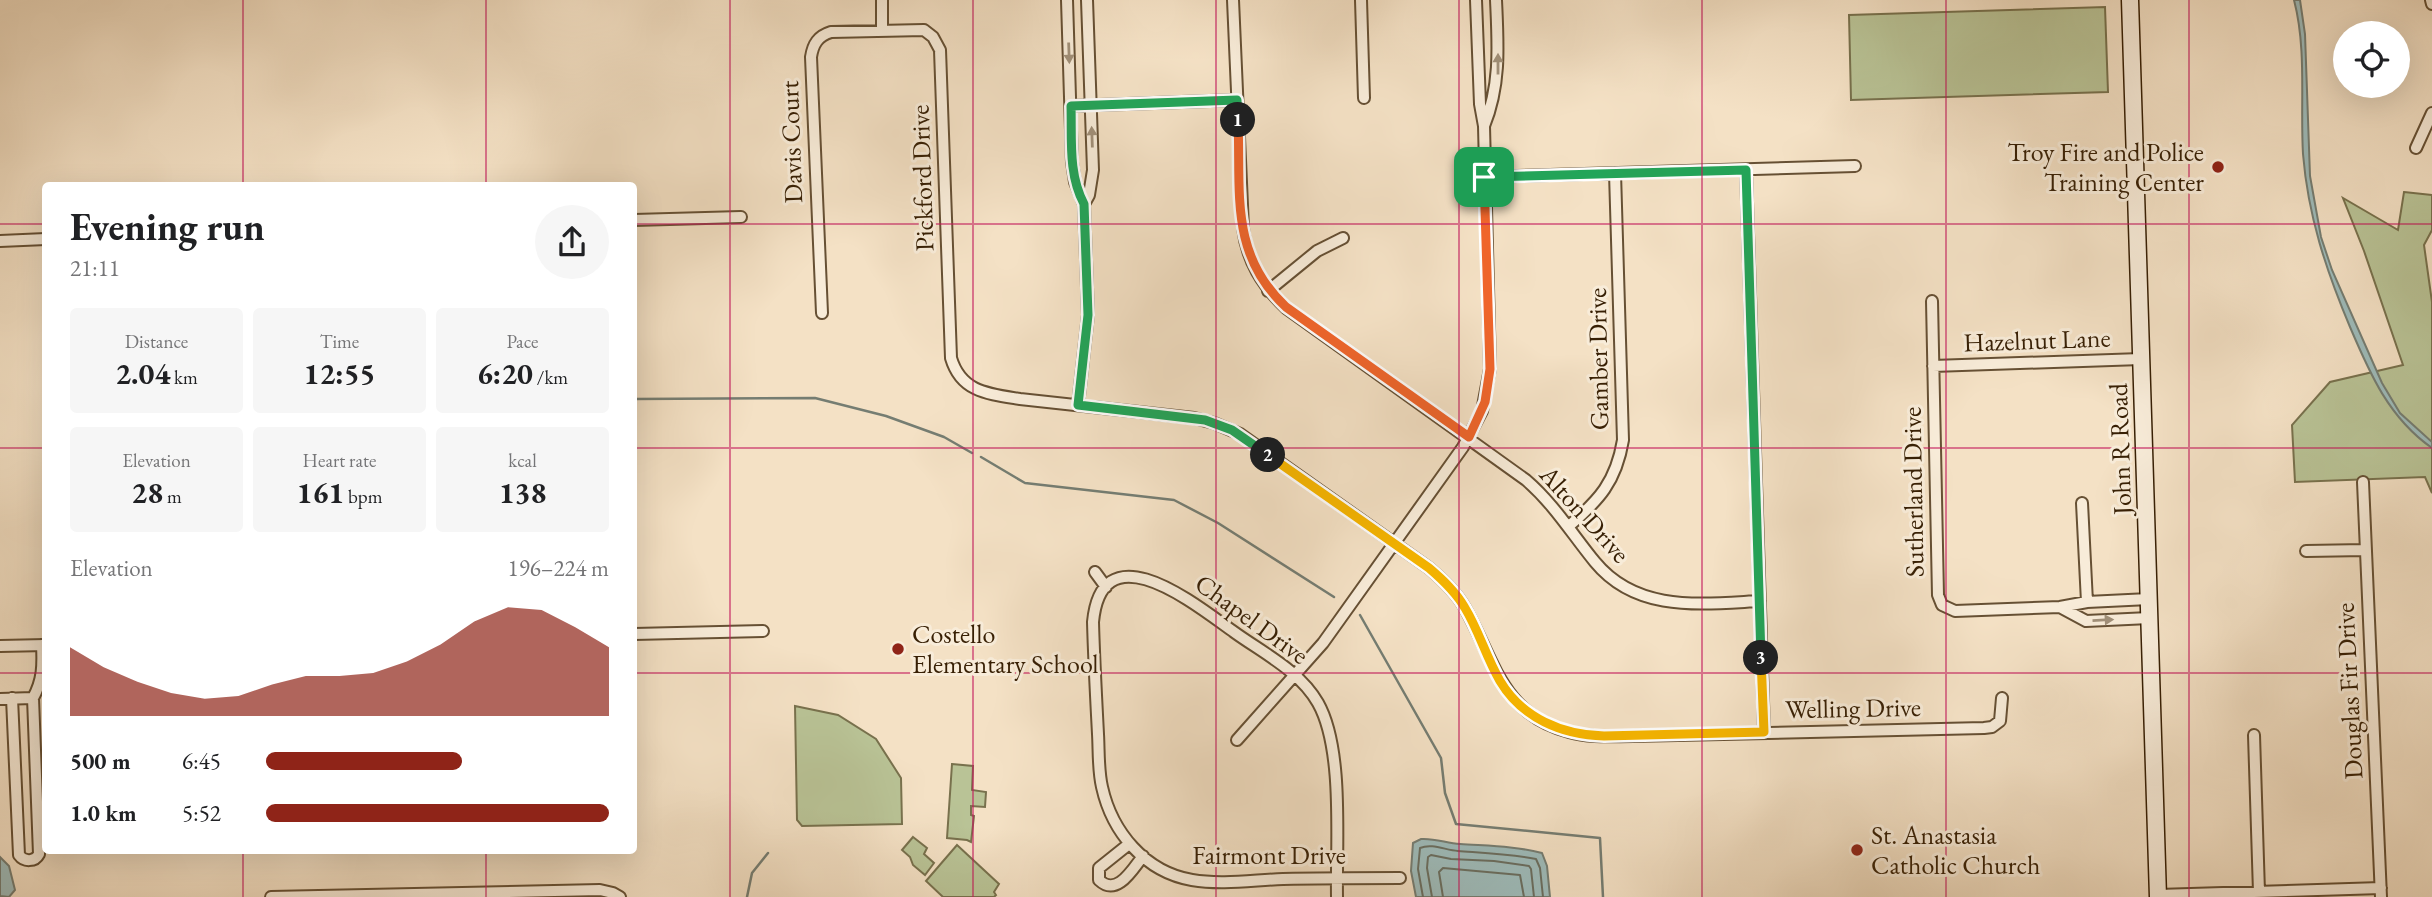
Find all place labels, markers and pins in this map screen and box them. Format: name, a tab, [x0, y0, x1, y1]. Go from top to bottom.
pin: 1	[1220, 102, 1256, 138]
place label: Troy Fire and Police Training Center	[2007, 135, 2204, 199]
pin	[1454, 147, 1514, 207]
marker: Troy Fire and Police Training Center	[2210, 159, 2226, 175]
pin: 2	[1250, 438, 1286, 472]
place label: Costello Elementary School	[912, 617, 1099, 681]
pin: 3	[1744, 640, 1778, 676]
marker: Costello Elementary School	[890, 641, 906, 657]
place label: St. Anastasia Catholic Church	[1871, 818, 2040, 882]
marker: St. Anastasia Catholic Church	[1849, 842, 1865, 858]

